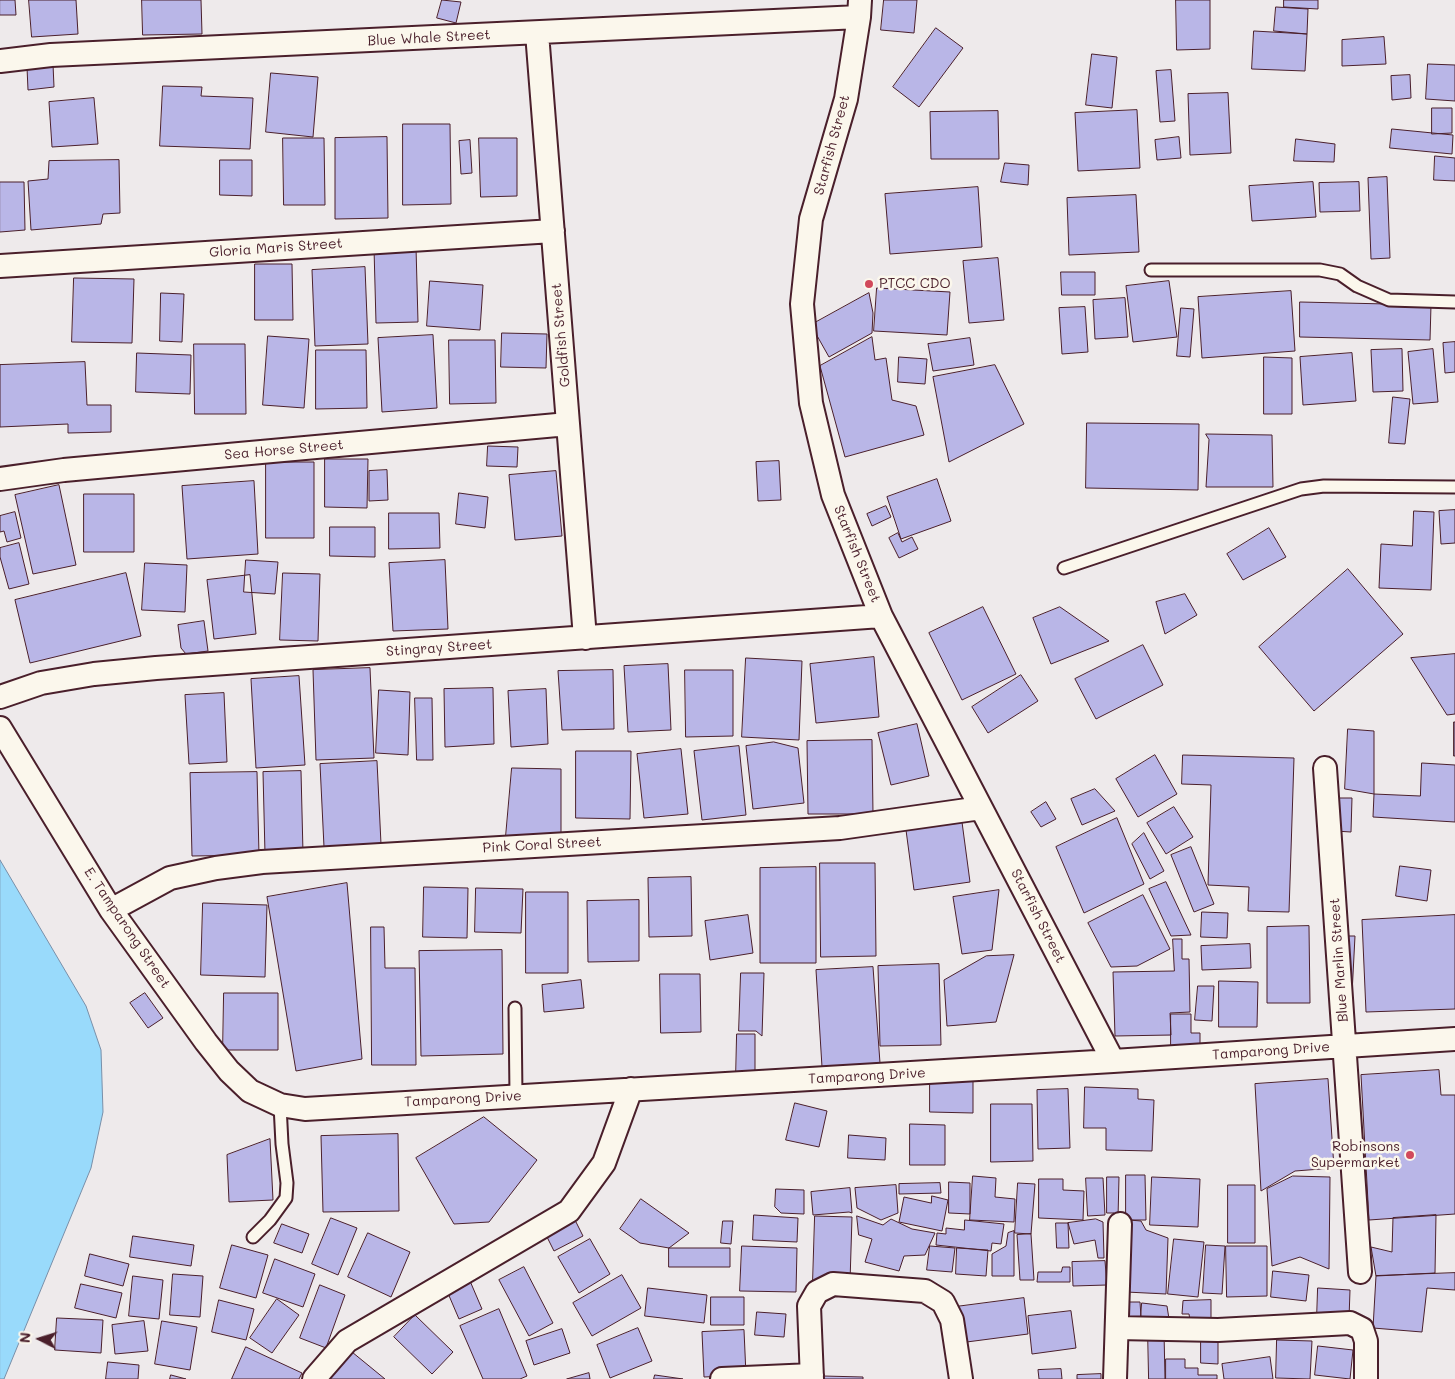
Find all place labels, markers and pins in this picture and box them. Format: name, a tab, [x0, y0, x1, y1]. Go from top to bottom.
place label: PTCC CDO	[879, 276, 951, 292]
marker: PTCC CDO	[863, 278, 875, 290]
place label: Robinsons Supermarket	[1311, 1139, 1400, 1172]
marker: Robinsons Supermarket	[1404, 1149, 1416, 1161]

